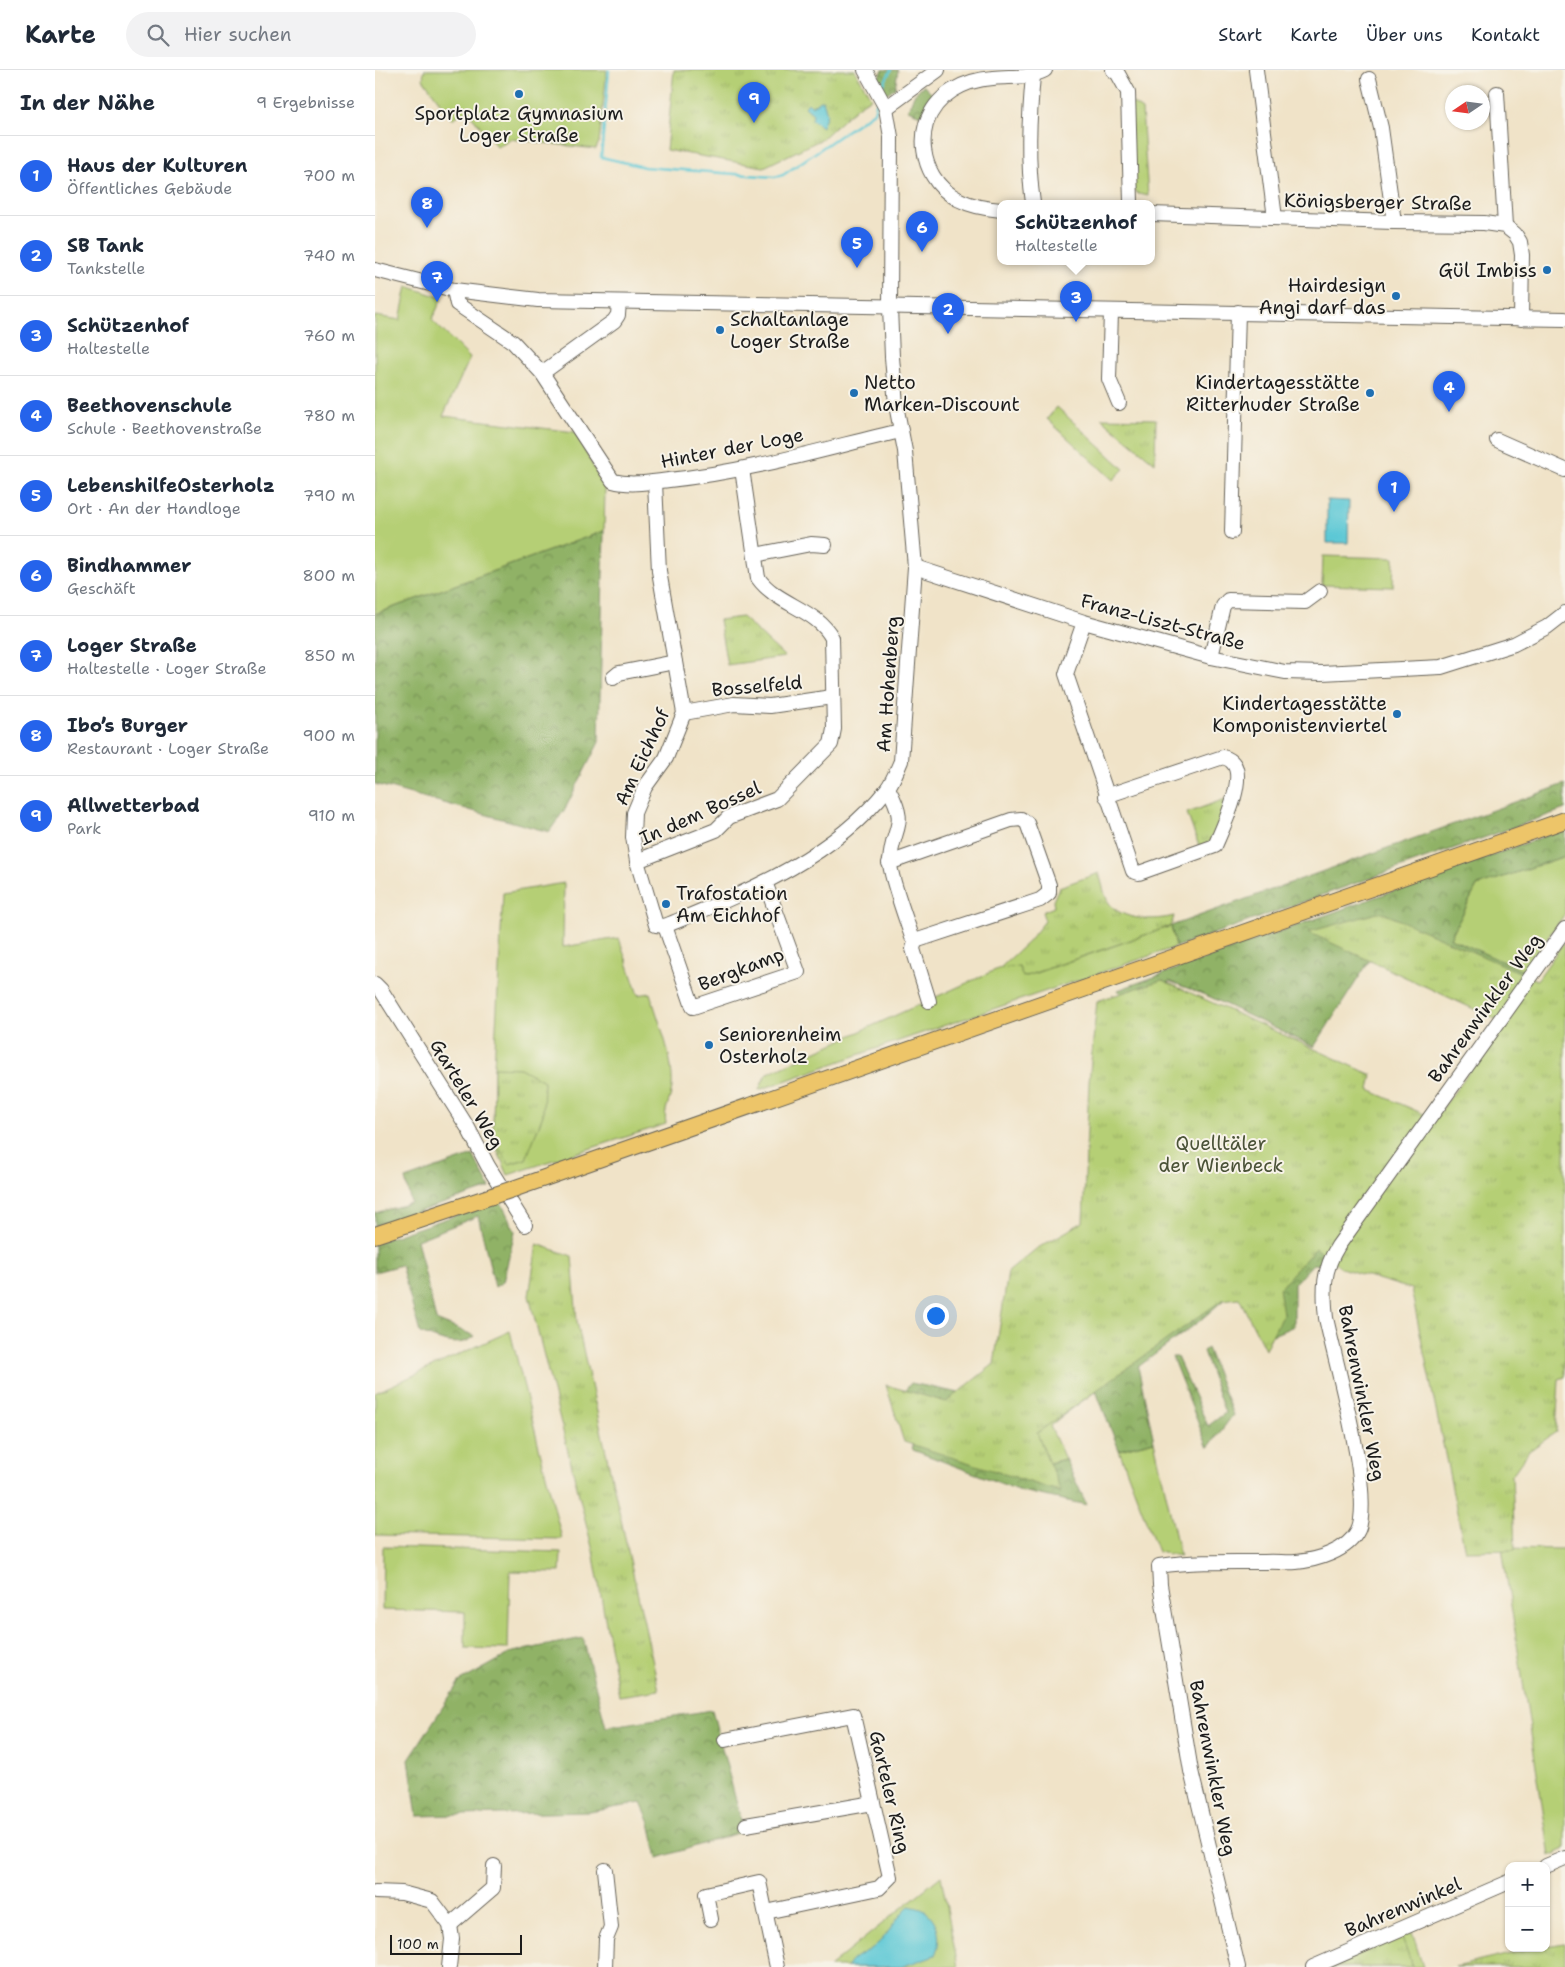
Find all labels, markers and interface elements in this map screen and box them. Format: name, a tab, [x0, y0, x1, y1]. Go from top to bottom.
search box	[126, 12, 476, 57]
text: Karte	[25, 19, 96, 51]
icon: search	[144, 21, 172, 49]
text: Hier suchen	[184, 22, 291, 47]
text: Start	[1218, 23, 1262, 47]
text: Karte	[1290, 23, 1338, 47]
text: Über uns	[1366, 23, 1443, 47]
text: Kontakt	[1471, 23, 1540, 47]
pin: 9	[738, 82, 770, 123]
north arrow	[1445, 85, 1490, 130]
marker: Sportplatz Gymnasium Loger Straße	[513, 88, 525, 100]
text: In der Nähe	[20, 89, 155, 117]
text: 9 Ergebnisse	[256, 92, 355, 113]
place label: Sportplatz Gymnasium Loger Straße	[414, 101, 624, 148]
text: Haus der Kulturen	[67, 153, 248, 178]
text: 1	[32, 165, 40, 186]
text: 700 m	[303, 165, 355, 186]
text: Öffentliches Gebäude	[67, 178, 232, 199]
pin: 8	[411, 187, 443, 228]
street label: Königsberger Straße	[1284, 188, 1472, 216]
popup	[997, 200, 1155, 265]
text: Schützenhof	[1015, 210, 1137, 235]
pin: 6	[906, 211, 938, 252]
pin: 5	[841, 227, 873, 268]
text: SB Tank	[67, 233, 144, 258]
text: Haltestelle	[1015, 235, 1098, 256]
text: 2	[30, 245, 42, 266]
text: 740 m	[303, 245, 355, 266]
text: Tankstelle	[67, 258, 145, 279]
place label: Gül Imbiss	[1438, 258, 1537, 283]
pin: 7	[421, 261, 453, 302]
marker: Gül Imbiss	[1541, 264, 1553, 276]
place label: Hairdesign Angi darf das	[1259, 273, 1386, 320]
pin: 3	[1060, 281, 1092, 322]
marker: Hairdesign Angi darf das	[1390, 290, 1402, 302]
pin: 2	[932, 293, 964, 334]
place label: Schaltanlage Loger Straße	[730, 307, 850, 354]
text: Schützenhof	[67, 313, 189, 338]
marker: Schaltanlage Loger Straße	[714, 324, 726, 336]
text: 3	[30, 325, 42, 346]
text: 760 m	[303, 325, 355, 346]
text: Haltestelle	[67, 338, 150, 359]
place label: Netto Marken-Discount	[864, 370, 1020, 417]
place label: Kindertagesstätte Ritterhuder Straße	[1186, 370, 1360, 417]
pin: 4	[1433, 371, 1465, 412]
marker: Netto Marken-Discount	[848, 387, 860, 399]
marker: Kindertagesstätte Ritterhuder Straße	[1364, 387, 1376, 399]
text: Beethovenschule	[67, 393, 232, 418]
text: 4	[30, 405, 42, 426]
text: 780 m	[303, 405, 355, 426]
text: Schule · Beethovenstraße	[67, 418, 262, 439]
street label: Hinter der Loge	[658, 422, 806, 474]
pin: 1	[1378, 471, 1410, 512]
text: LebenshilfeOsterholz	[67, 473, 275, 498]
text: 5	[31, 485, 41, 506]
text: 790 m	[303, 485, 355, 506]
text: Ort · An der Handloge	[67, 498, 241, 519]
text: Bindhammer	[67, 553, 191, 578]
text: 6	[30, 565, 42, 586]
text: 800 m	[303, 565, 355, 586]
text: Geschäft	[67, 578, 136, 599]
street label: Franz-Liszt-Straße	[1078, 588, 1248, 656]
street label: Am Hohenberg	[871, 615, 905, 753]
text: Loger Straße	[67, 633, 197, 658]
text: 7	[30, 645, 42, 666]
text: 850 m	[304, 645, 355, 666]
text: Haltestelle · Loger Straße	[67, 658, 267, 679]
street label: Bosselfeld	[711, 670, 803, 702]
place label: Kindertagesstätte Komponistenviertel	[1212, 691, 1387, 738]
street label: Am Eichhof	[609, 704, 676, 810]
marker: Kindertagesstätte Komponistenviertel	[1391, 708, 1403, 720]
text: Ibo’s Burger	[67, 713, 188, 738]
text: 8	[30, 725, 42, 746]
text: 900 m	[303, 725, 355, 746]
text: Restaurant · Loger Straße	[67, 738, 269, 759]
street label: In dem Bossel	[635, 775, 765, 851]
text: Allwetterbad	[67, 793, 200, 818]
text: 9	[30, 805, 42, 826]
text: 910 m	[308, 805, 355, 826]
text: Park	[67, 818, 101, 839]
place label: Trafostation Am Eichhof	[676, 881, 788, 928]
marker: Trafostation Am Eichhof	[660, 898, 672, 910]
street label: Bahrenwinkler Weg	[1422, 928, 1548, 1088]
street label: Bergkamp	[694, 941, 788, 997]
place label: Seniorenheim Osterholz	[719, 1022, 841, 1069]
street label: Garteler Weg	[424, 1035, 510, 1153]
marker: Seniorenheim Osterholz	[703, 1039, 715, 1051]
park label: Quelltäler der Wienbeck	[1158, 1131, 1284, 1178]
your location	[923, 1303, 949, 1329]
street label: Bahrenwinkler Weg	[1333, 1303, 1391, 1483]
street label: Bahrenwinkler Weg	[1184, 1678, 1242, 1858]
street label: Garteler Ring	[864, 1728, 916, 1856]
map controls	[1505, 1862, 1550, 1952]
button: +	[1505, 1862, 1550, 1907]
street label: Bahrenwinkel	[1341, 1871, 1465, 1943]
button: −	[1505, 1907, 1550, 1952]
scale bar	[390, 1932, 523, 1955]
text: 100 m	[397, 1935, 439, 1953]

